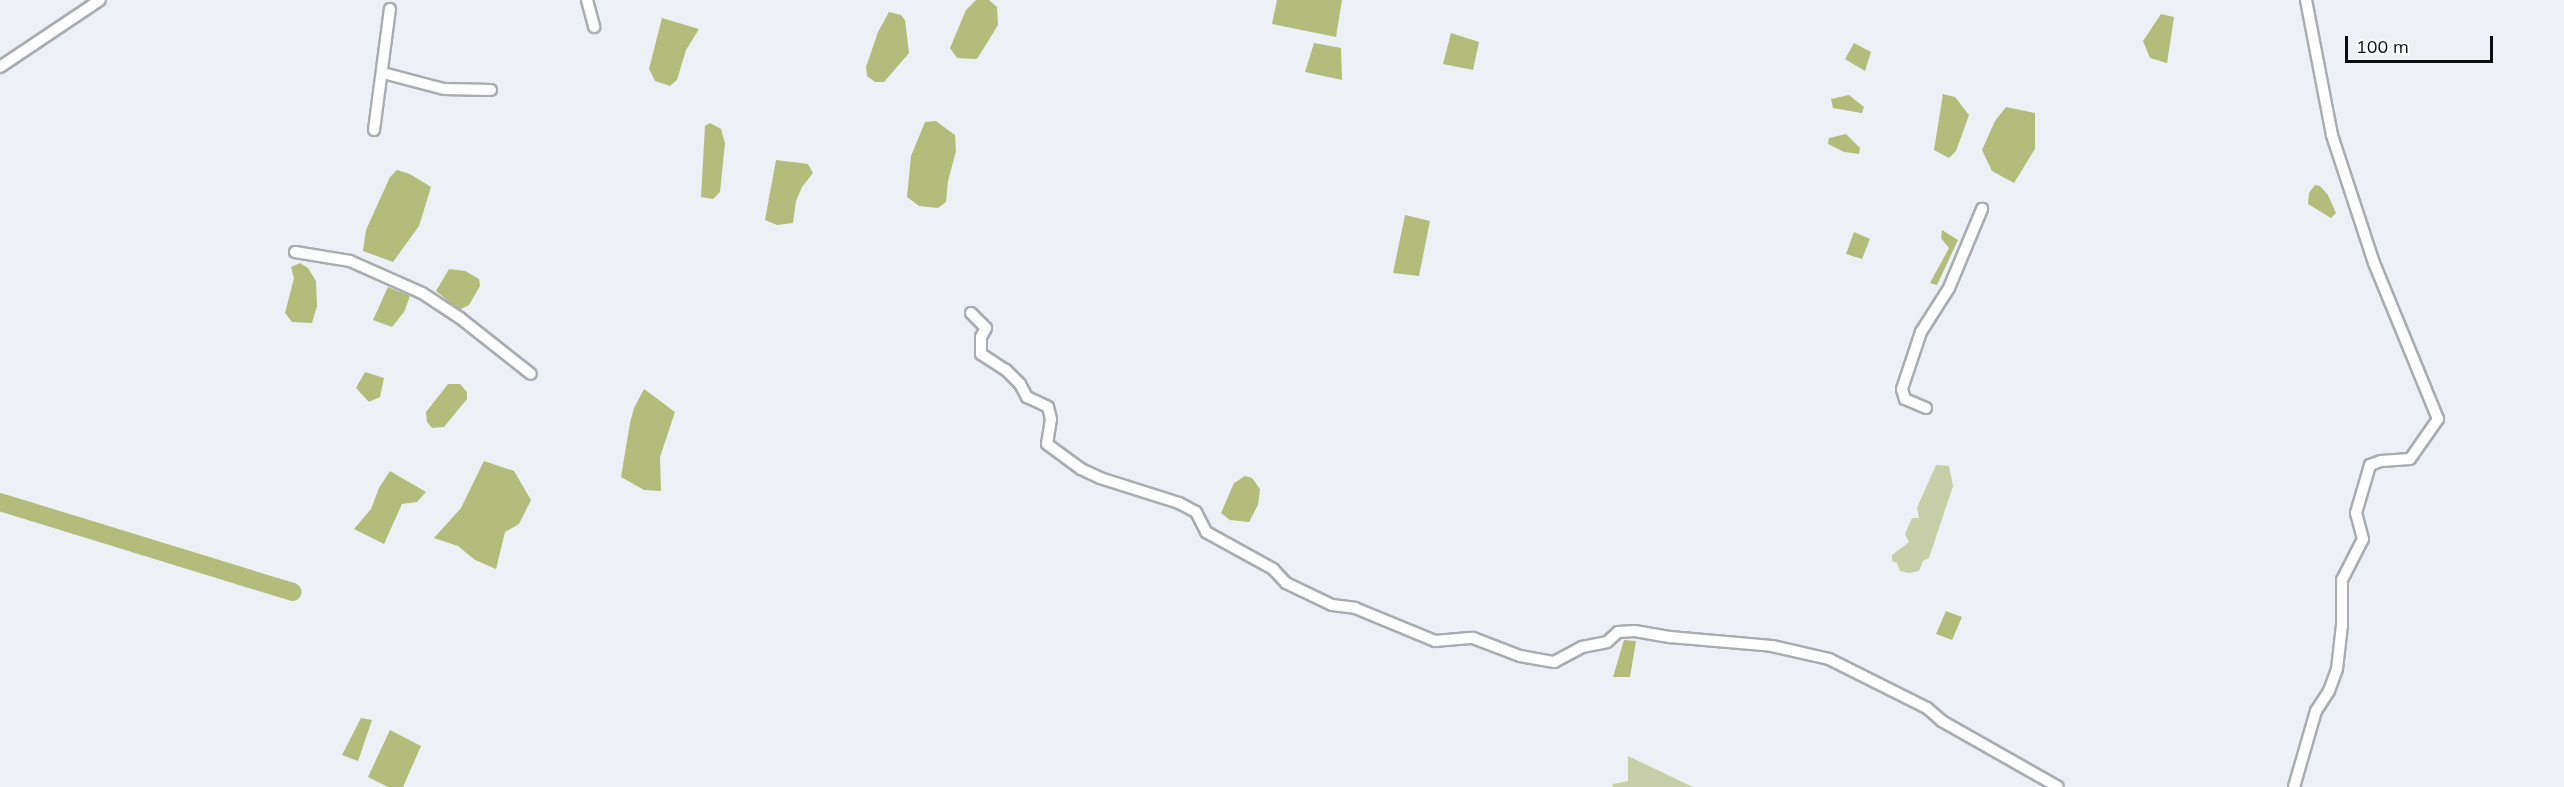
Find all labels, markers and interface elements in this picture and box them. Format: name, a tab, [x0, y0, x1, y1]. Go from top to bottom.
scale bar	[2348, 24, 2496, 62]
text: 100 m	[2356, 35, 2409, 58]

